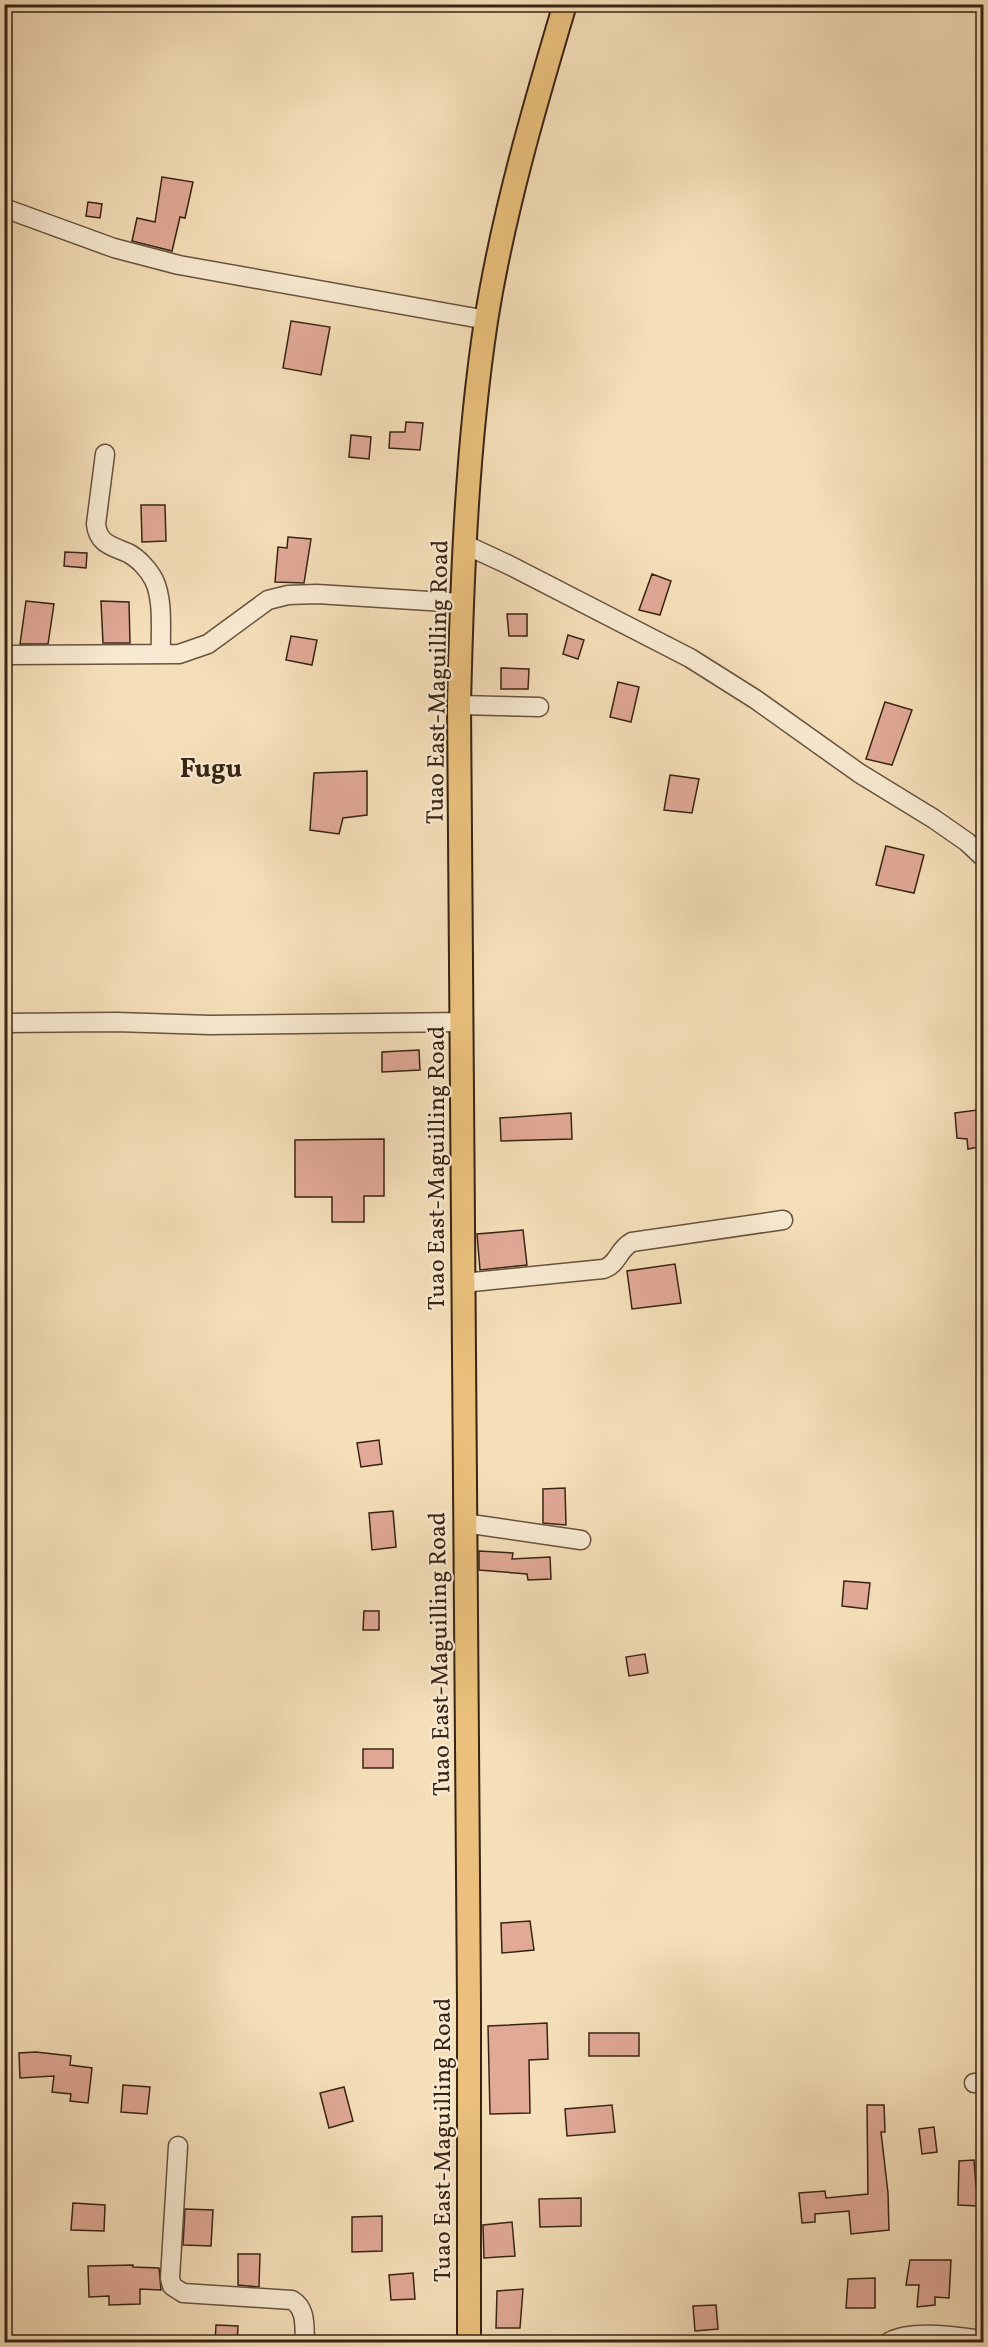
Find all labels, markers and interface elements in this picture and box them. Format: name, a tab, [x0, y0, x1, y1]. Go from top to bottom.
street label: Tuao East-Maguilling Road	[420, 539, 458, 825]
district label: Fugu	[180, 751, 242, 789]
street label: Tuao East-Maguilling Road	[421, 1026, 455, 1310]
street label: Tuao East-Maguilling Road	[422, 1511, 460, 1797]
street label: Tuao East-Maguilling Road	[427, 1998, 461, 2282]

